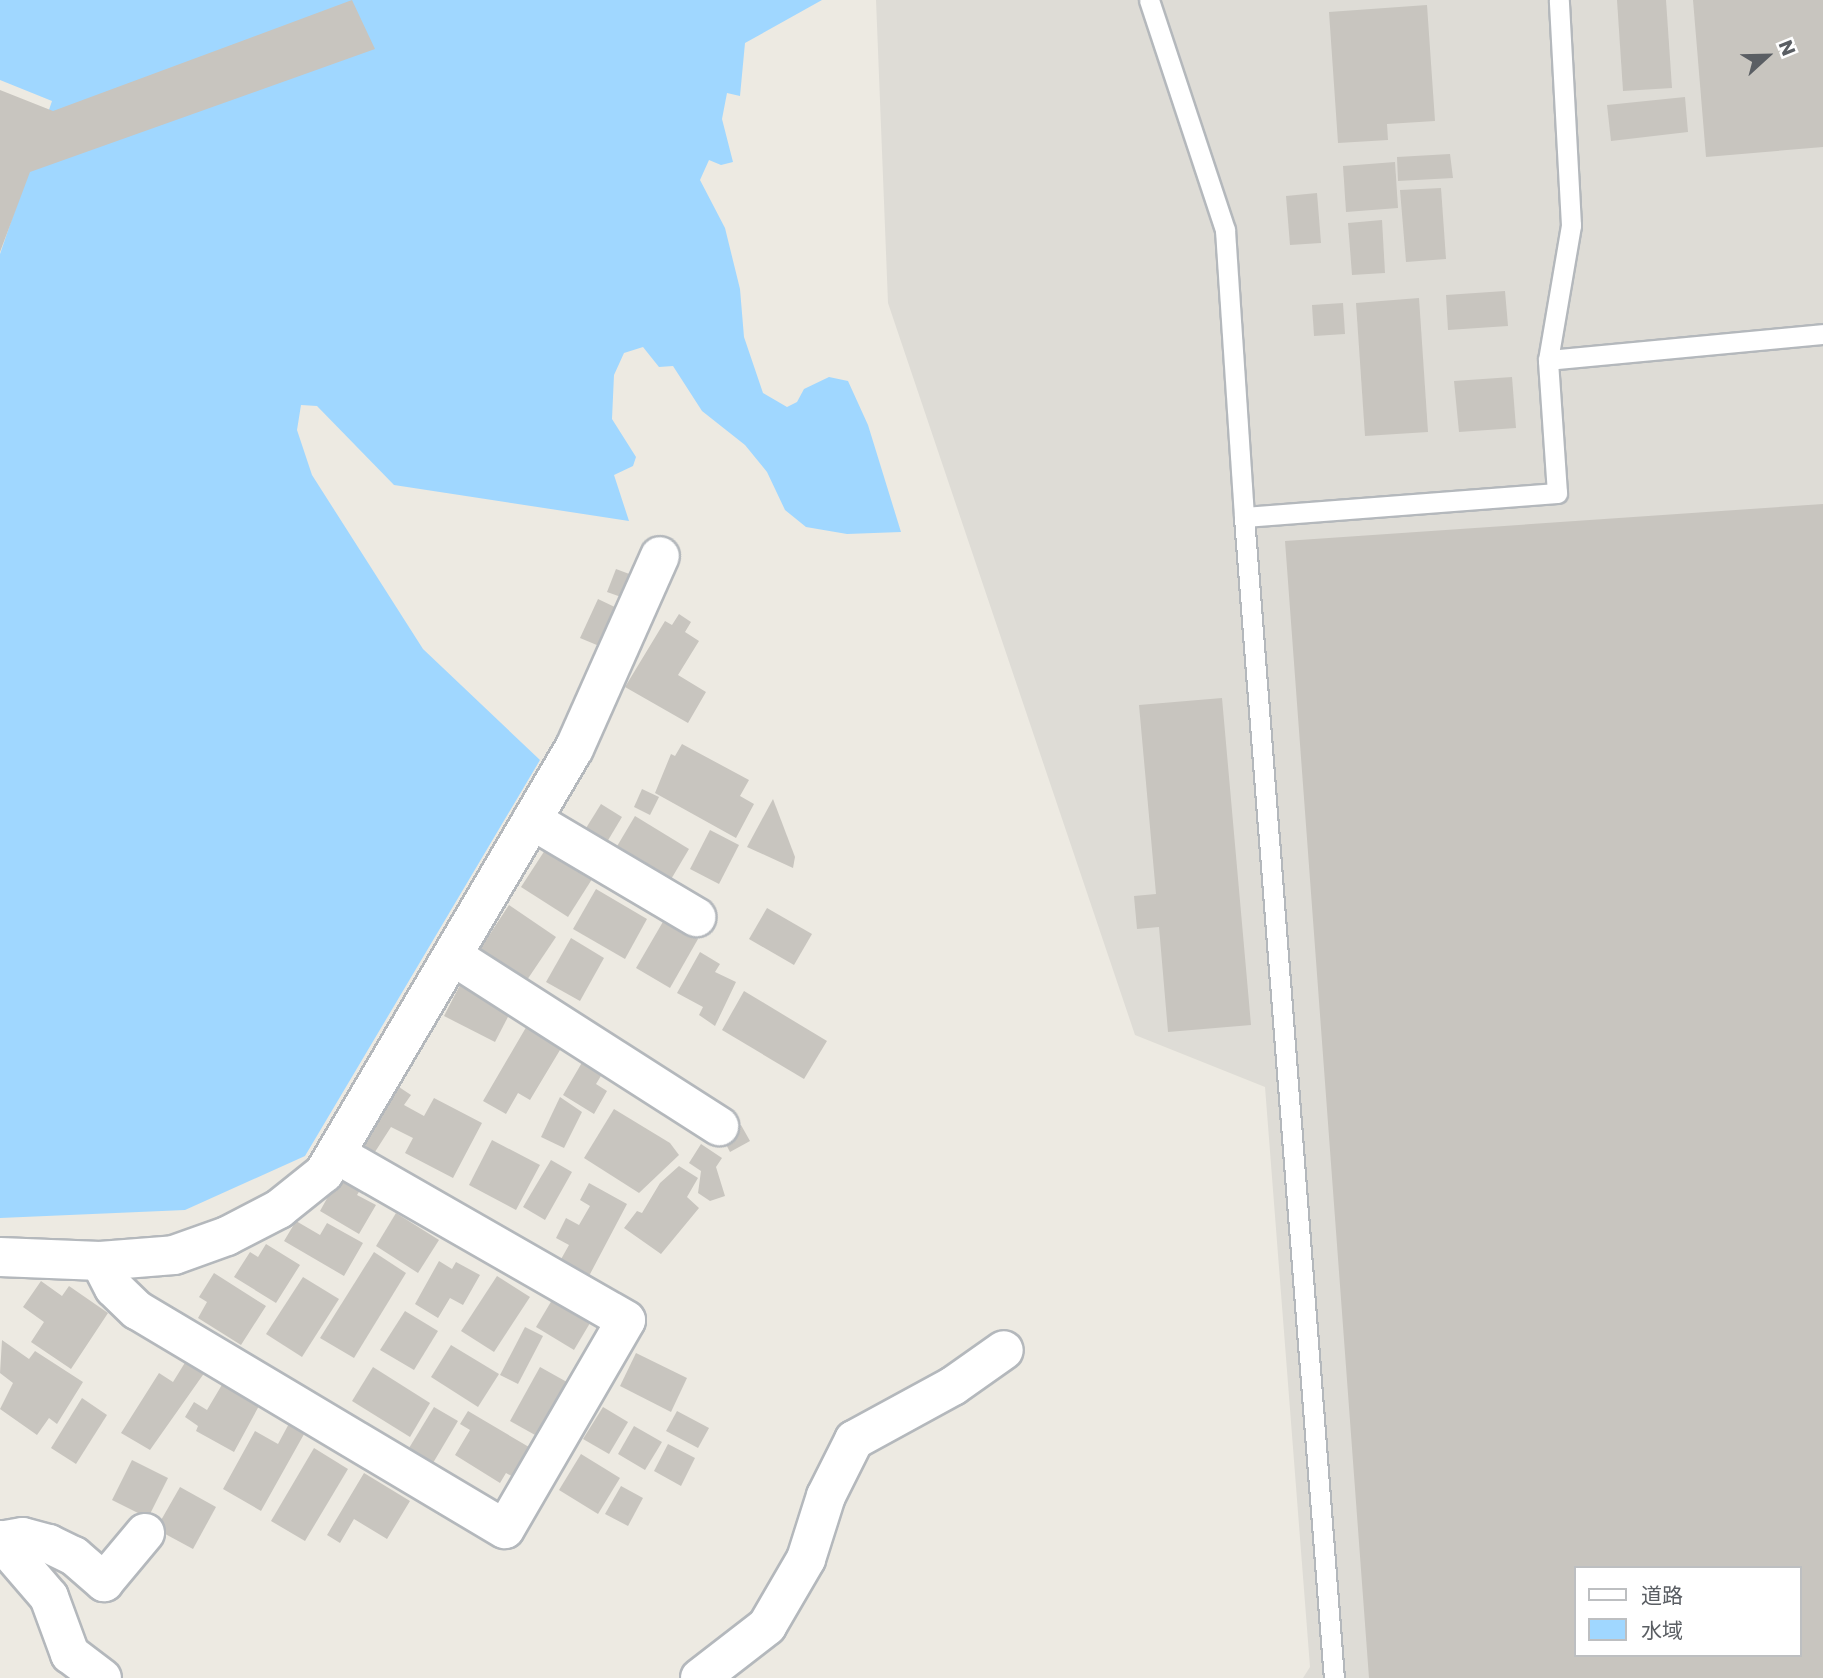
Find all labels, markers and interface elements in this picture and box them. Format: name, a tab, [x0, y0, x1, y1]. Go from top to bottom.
north arrow	[1732, 21, 1802, 91]
text: N	[1772, 36, 1802, 60]
legend	[1574, 1566, 1802, 1657]
text: 道路	[1641, 1581, 1683, 1610]
text: 水域	[1641, 1616, 1683, 1645]

